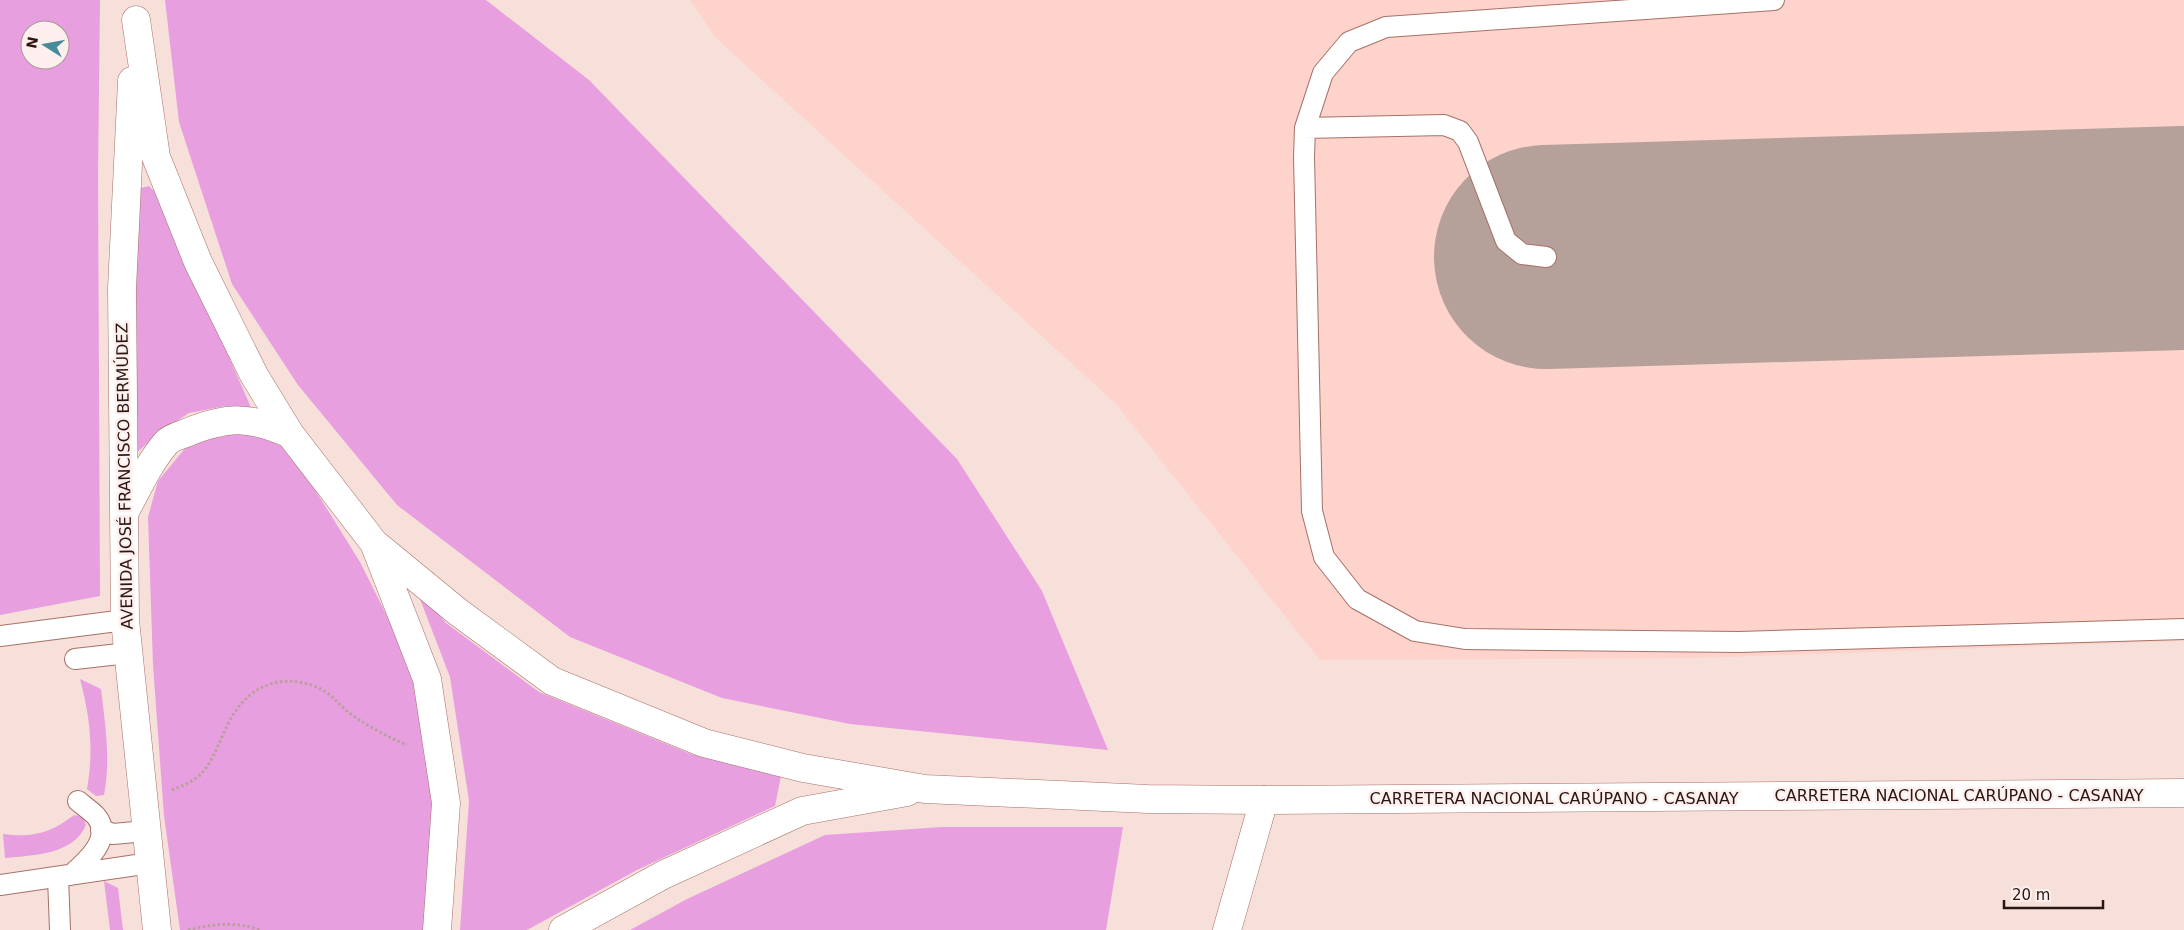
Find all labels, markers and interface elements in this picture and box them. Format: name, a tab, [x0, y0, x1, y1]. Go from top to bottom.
north arrow	[20, 20, 70, 70]
text: N	[23, 35, 41, 50]
street label: AVENIDA JOSÉ FRANCISCO BERMÚDEZ	[112, 322, 137, 630]
street label: CARRETERA NACIONAL CARÚPANO - CASANAY	[1775, 786, 2144, 805]
street label: CARRETERA NACIONAL CARÚPANO - CASANAY	[1370, 789, 1739, 808]
scale bar	[2004, 878, 2103, 910]
text: 20 m	[2012, 886, 2050, 904]

